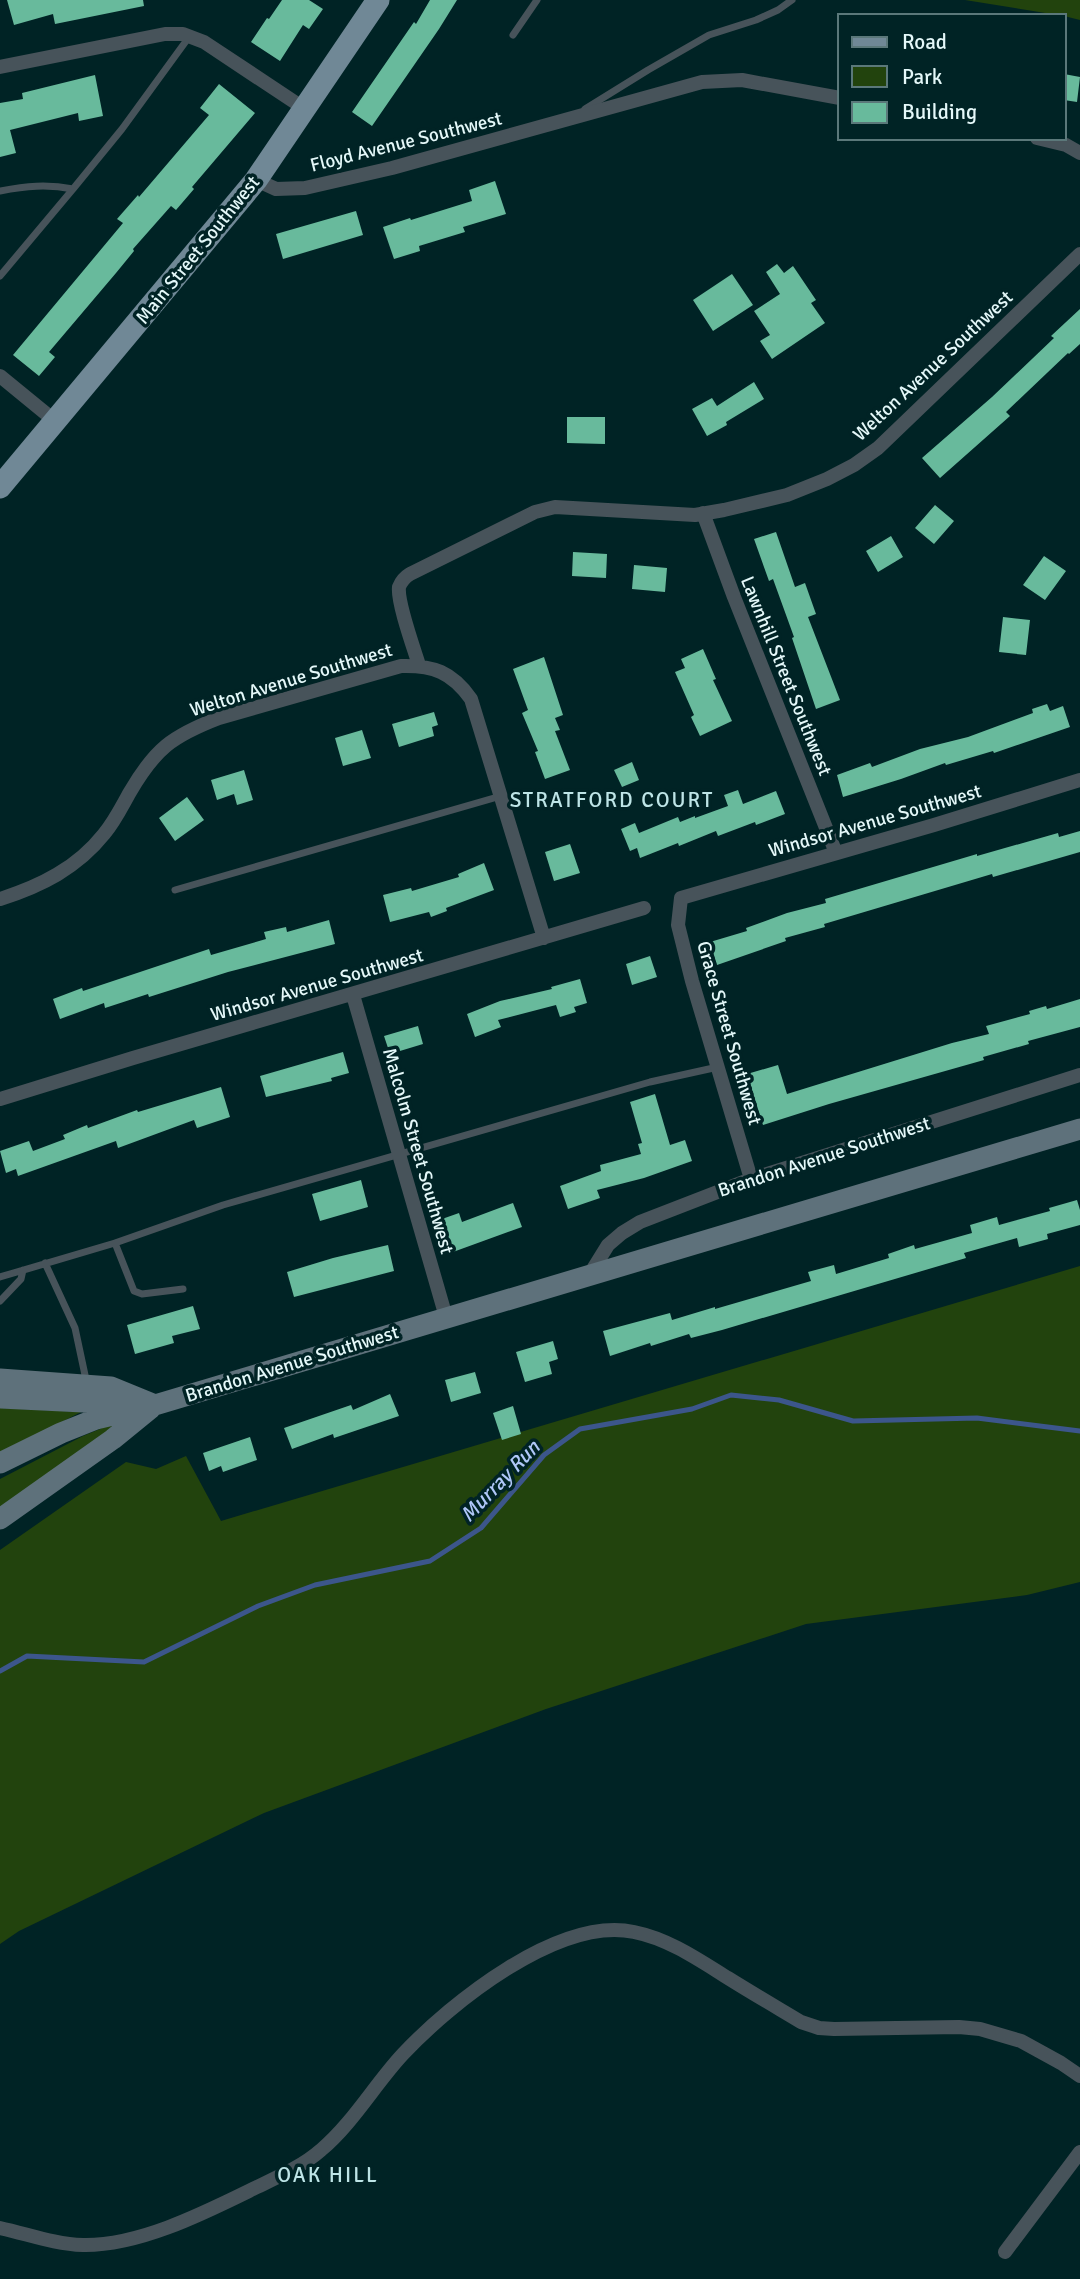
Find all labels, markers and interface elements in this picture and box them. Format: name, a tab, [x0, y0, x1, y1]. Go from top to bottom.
legend	[838, 14, 1066, 140]
text: Road	[902, 29, 947, 55]
text: Park	[902, 64, 943, 90]
text: Building	[902, 99, 977, 125]
street label: Floyd Avenue Southwest	[308, 106, 505, 177]
street label: Main Street Southwest	[131, 171, 265, 329]
street label: Welton Avenue Southwest	[848, 285, 1018, 446]
street label: Lawnhill Street Southwest	[735, 573, 837, 780]
street label: Welton Avenue Southwest	[187, 638, 395, 722]
street label: Windsor Avenue Southwest	[766, 779, 984, 863]
district label: STRATFORD COURT	[510, 787, 714, 813]
street label: Grace Street Southwest	[691, 938, 767, 1128]
street label: Windsor Avenue Southwest	[208, 943, 426, 1027]
street label: Malcolm Street Southwest	[377, 1045, 459, 1257]
street label: Brandon Avenue Southwest	[715, 1111, 933, 1203]
street label: Brandon Avenue Southwest	[183, 1320, 402, 1408]
water label: Murray Run	[455, 1434, 546, 1527]
district label: OAK HILL	[277, 2162, 379, 2188]

